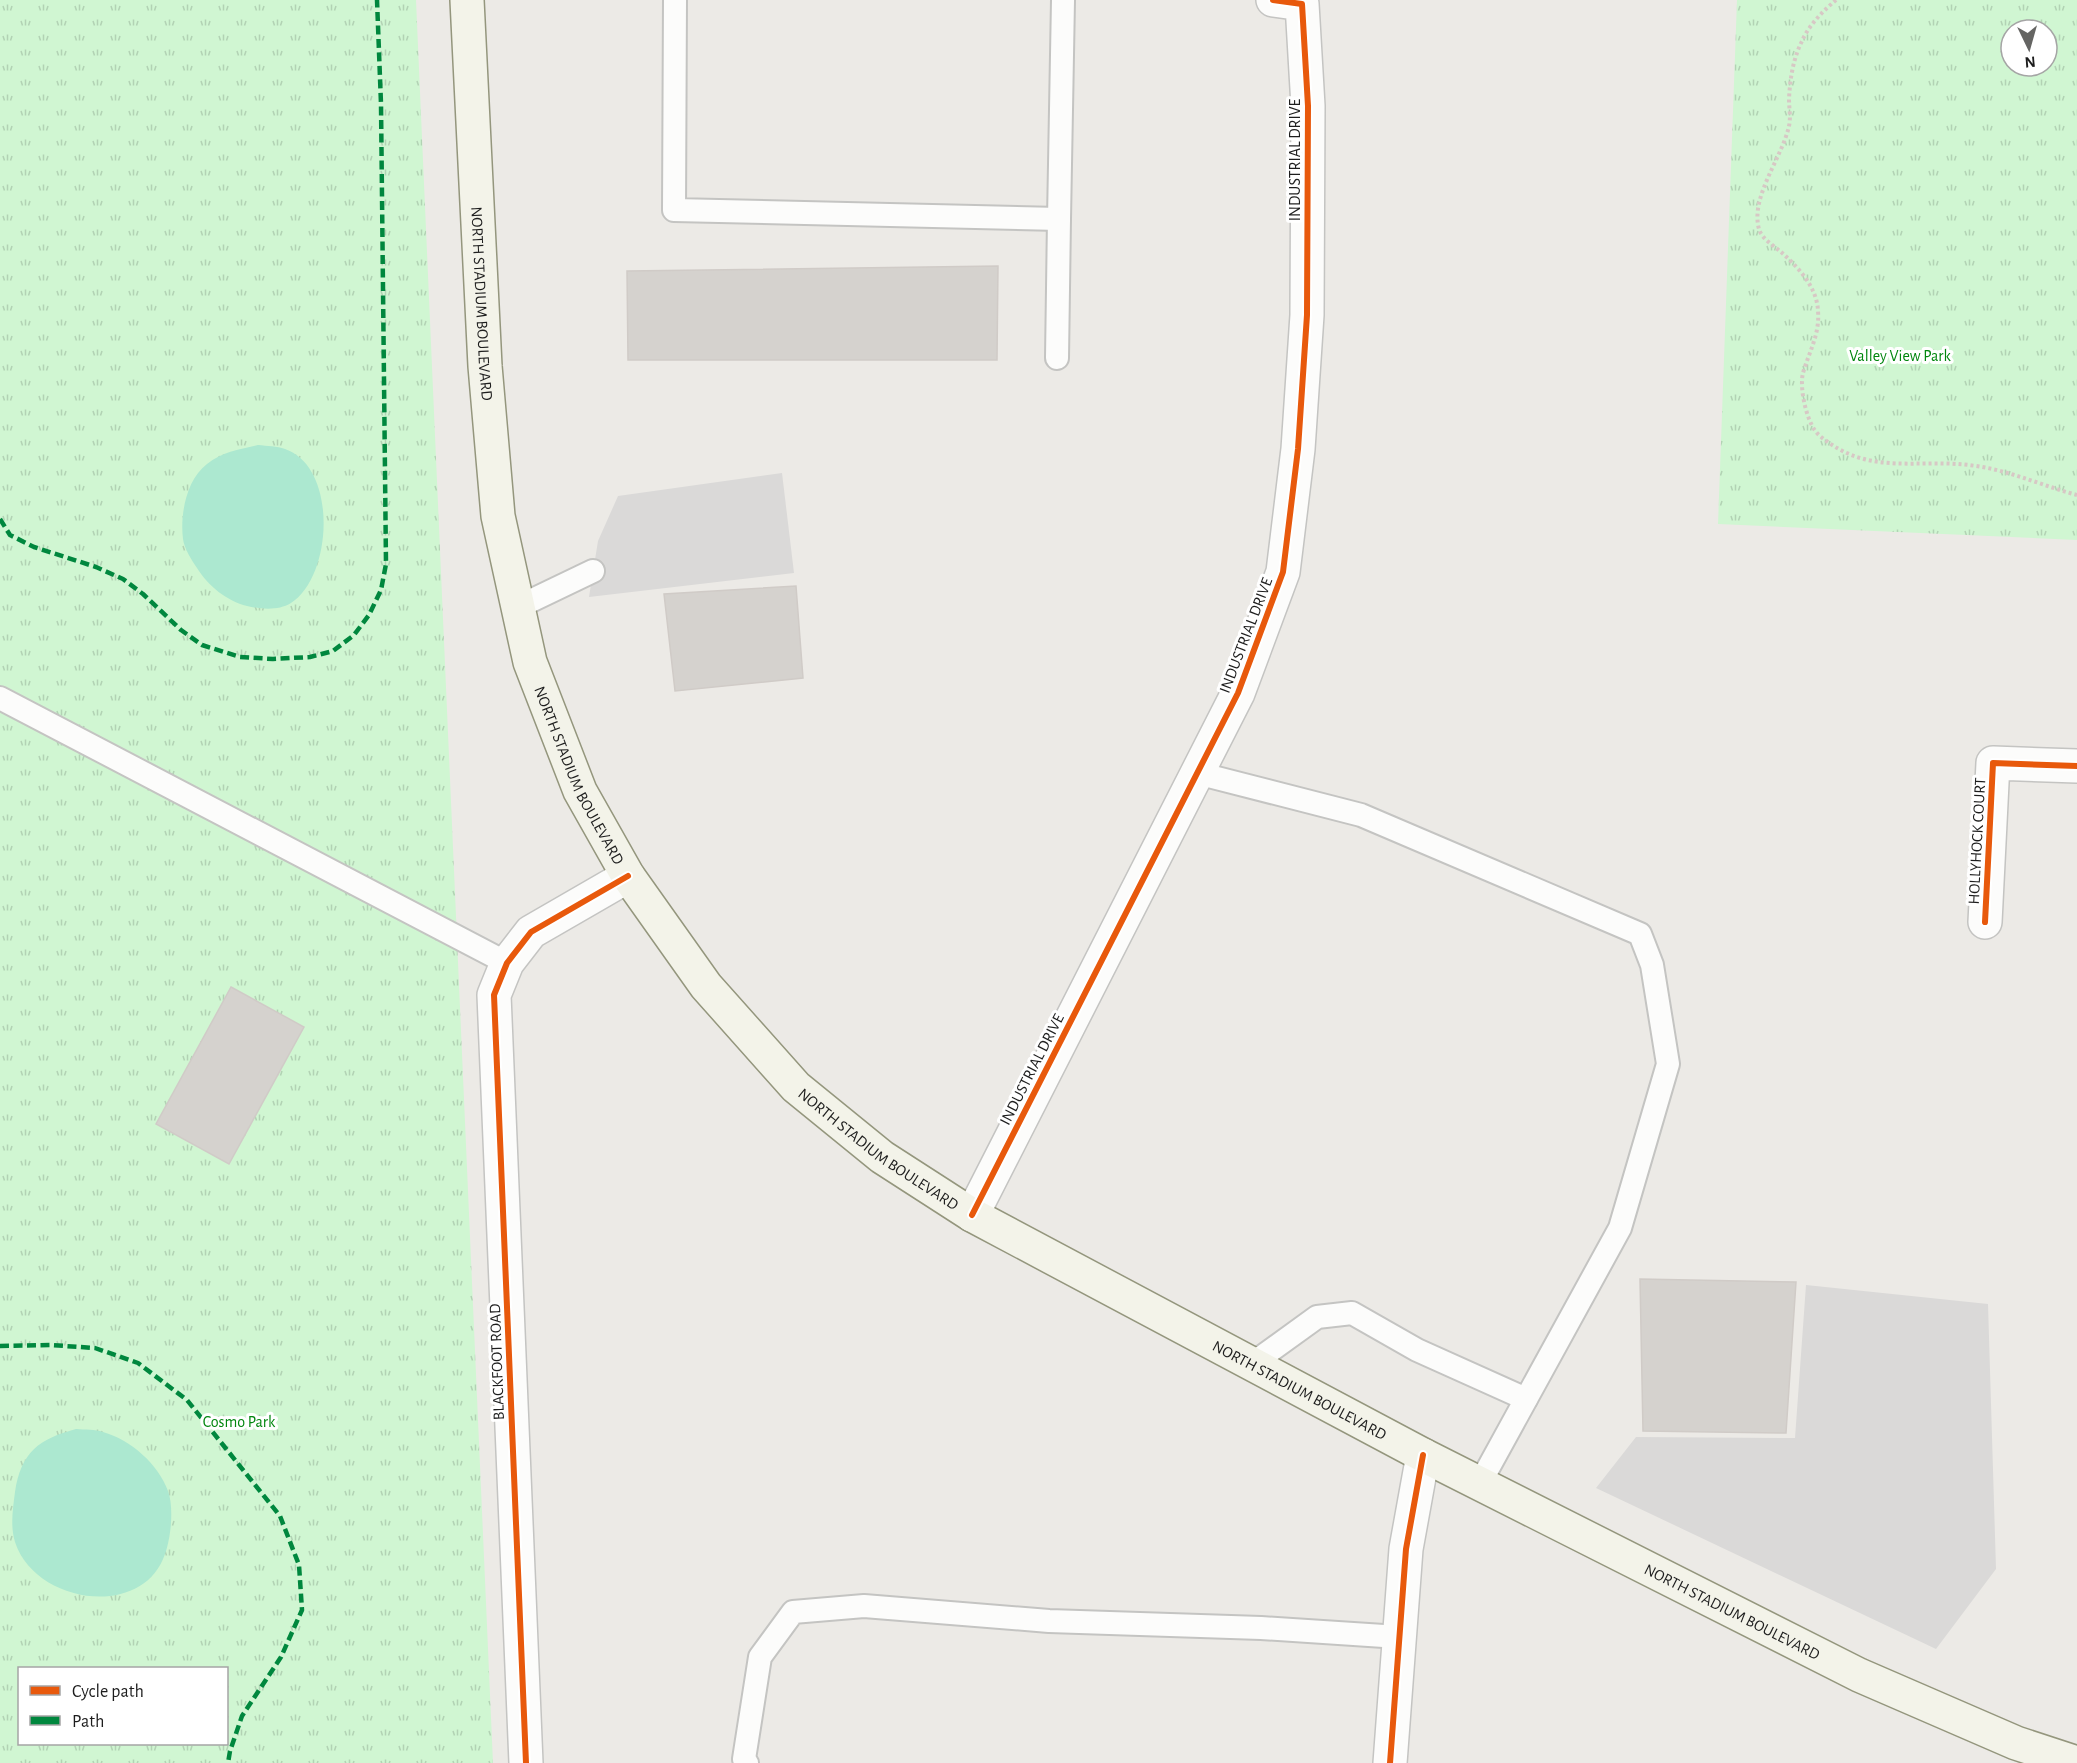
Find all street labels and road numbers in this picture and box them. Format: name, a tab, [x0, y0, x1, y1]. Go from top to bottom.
street label: INDUSTRIAL DRIVE	[1287, 99, 1303, 221]
street label: NORTH STADIUM BOULEVARD	[468, 206, 495, 401]
street label: INDUSTRIAL DRIVE	[1217, 575, 1275, 695]
street label: NORTH STADIUM BOULEVARD	[531, 684, 627, 867]
street label: HOLLYHOCK COURT	[1966, 777, 1988, 905]
street label: INDUSTRIAL DRIVE	[997, 1011, 1067, 1128]
street label: NORTH STADIUM BOULEVARD	[795, 1086, 961, 1213]
street label: BLACKFOOT ROAD	[487, 1303, 507, 1421]
street label: NORTH STADIUM BOULEVARD	[1210, 1338, 1389, 1443]
street label: NORTH STADIUM BOULEVARD	[1642, 1561, 1822, 1663]

